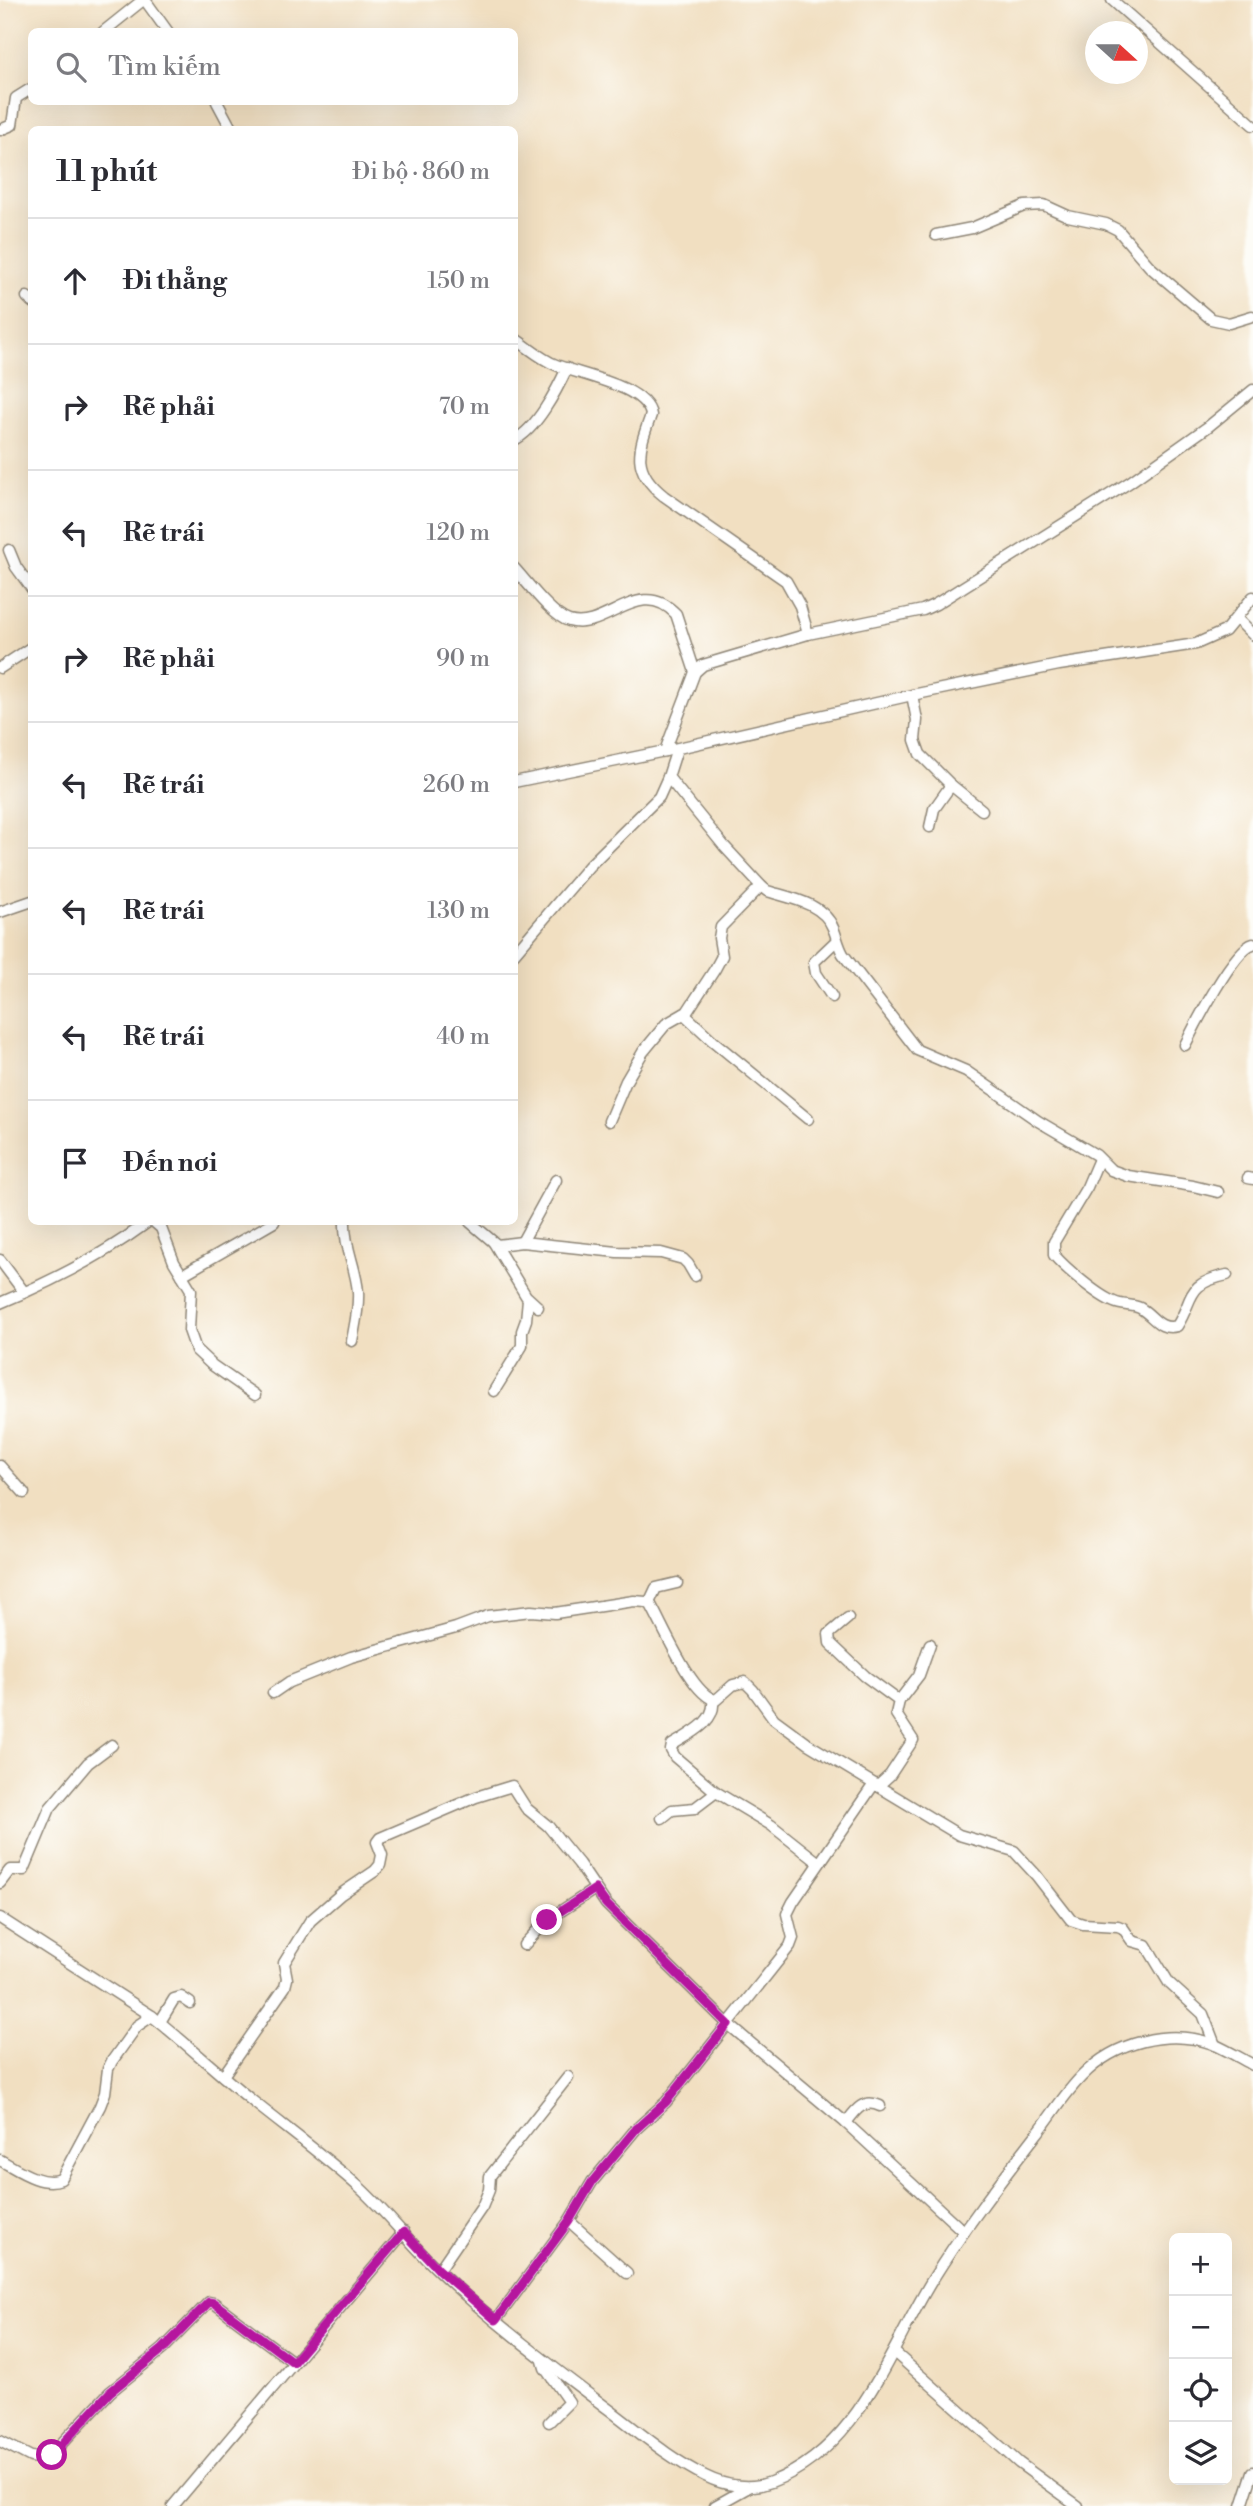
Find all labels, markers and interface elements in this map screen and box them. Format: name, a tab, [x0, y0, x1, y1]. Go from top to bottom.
north arrow	[1085, 21, 1148, 84]
search box	[28, 28, 518, 105]
icon: search	[52, 48, 90, 86]
text: Tìm kiếm	[108, 51, 221, 83]
text: 11 phút	[56, 153, 157, 191]
text: Đi bộ · 860 m	[352, 158, 490, 186]
icon: ahead	[56, 262, 94, 300]
text: Đi thẳng	[123, 265, 227, 297]
text: 150 m	[427, 267, 490, 295]
icon: right	[56, 388, 94, 426]
text: Rẽ phải	[123, 391, 215, 423]
text: 70 m	[439, 393, 490, 421]
icon: left	[56, 514, 94, 552]
text: Rẽ trái	[123, 517, 204, 549]
text: 120 m	[426, 519, 490, 547]
icon: right	[56, 640, 94, 678]
text: Rẽ phải	[123, 643, 215, 675]
text: 90 m	[436, 645, 490, 673]
icon: left	[56, 766, 94, 804]
text: Rẽ trái	[123, 769, 204, 801]
text: 260 m	[423, 771, 490, 799]
icon: left	[56, 892, 94, 930]
text: Rẽ trái	[123, 895, 204, 927]
text: 130 m	[427, 897, 490, 925]
icon: left	[56, 1018, 94, 1056]
text: Rẽ trái	[123, 1021, 204, 1053]
text: 40 m	[436, 1023, 490, 1051]
icon: arrive	[56, 1144, 94, 1182]
text: Đến nơi	[123, 1147, 217, 1179]
route end	[531, 1904, 562, 1935]
map controls	[1169, 2233, 1232, 2485]
button: +	[1169, 2233, 1232, 2296]
button: −	[1169, 2296, 1232, 2359]
button: locate	[1169, 2359, 1232, 2422]
button: layers	[1169, 2422, 1232, 2485]
route start	[36, 2439, 67, 2470]

